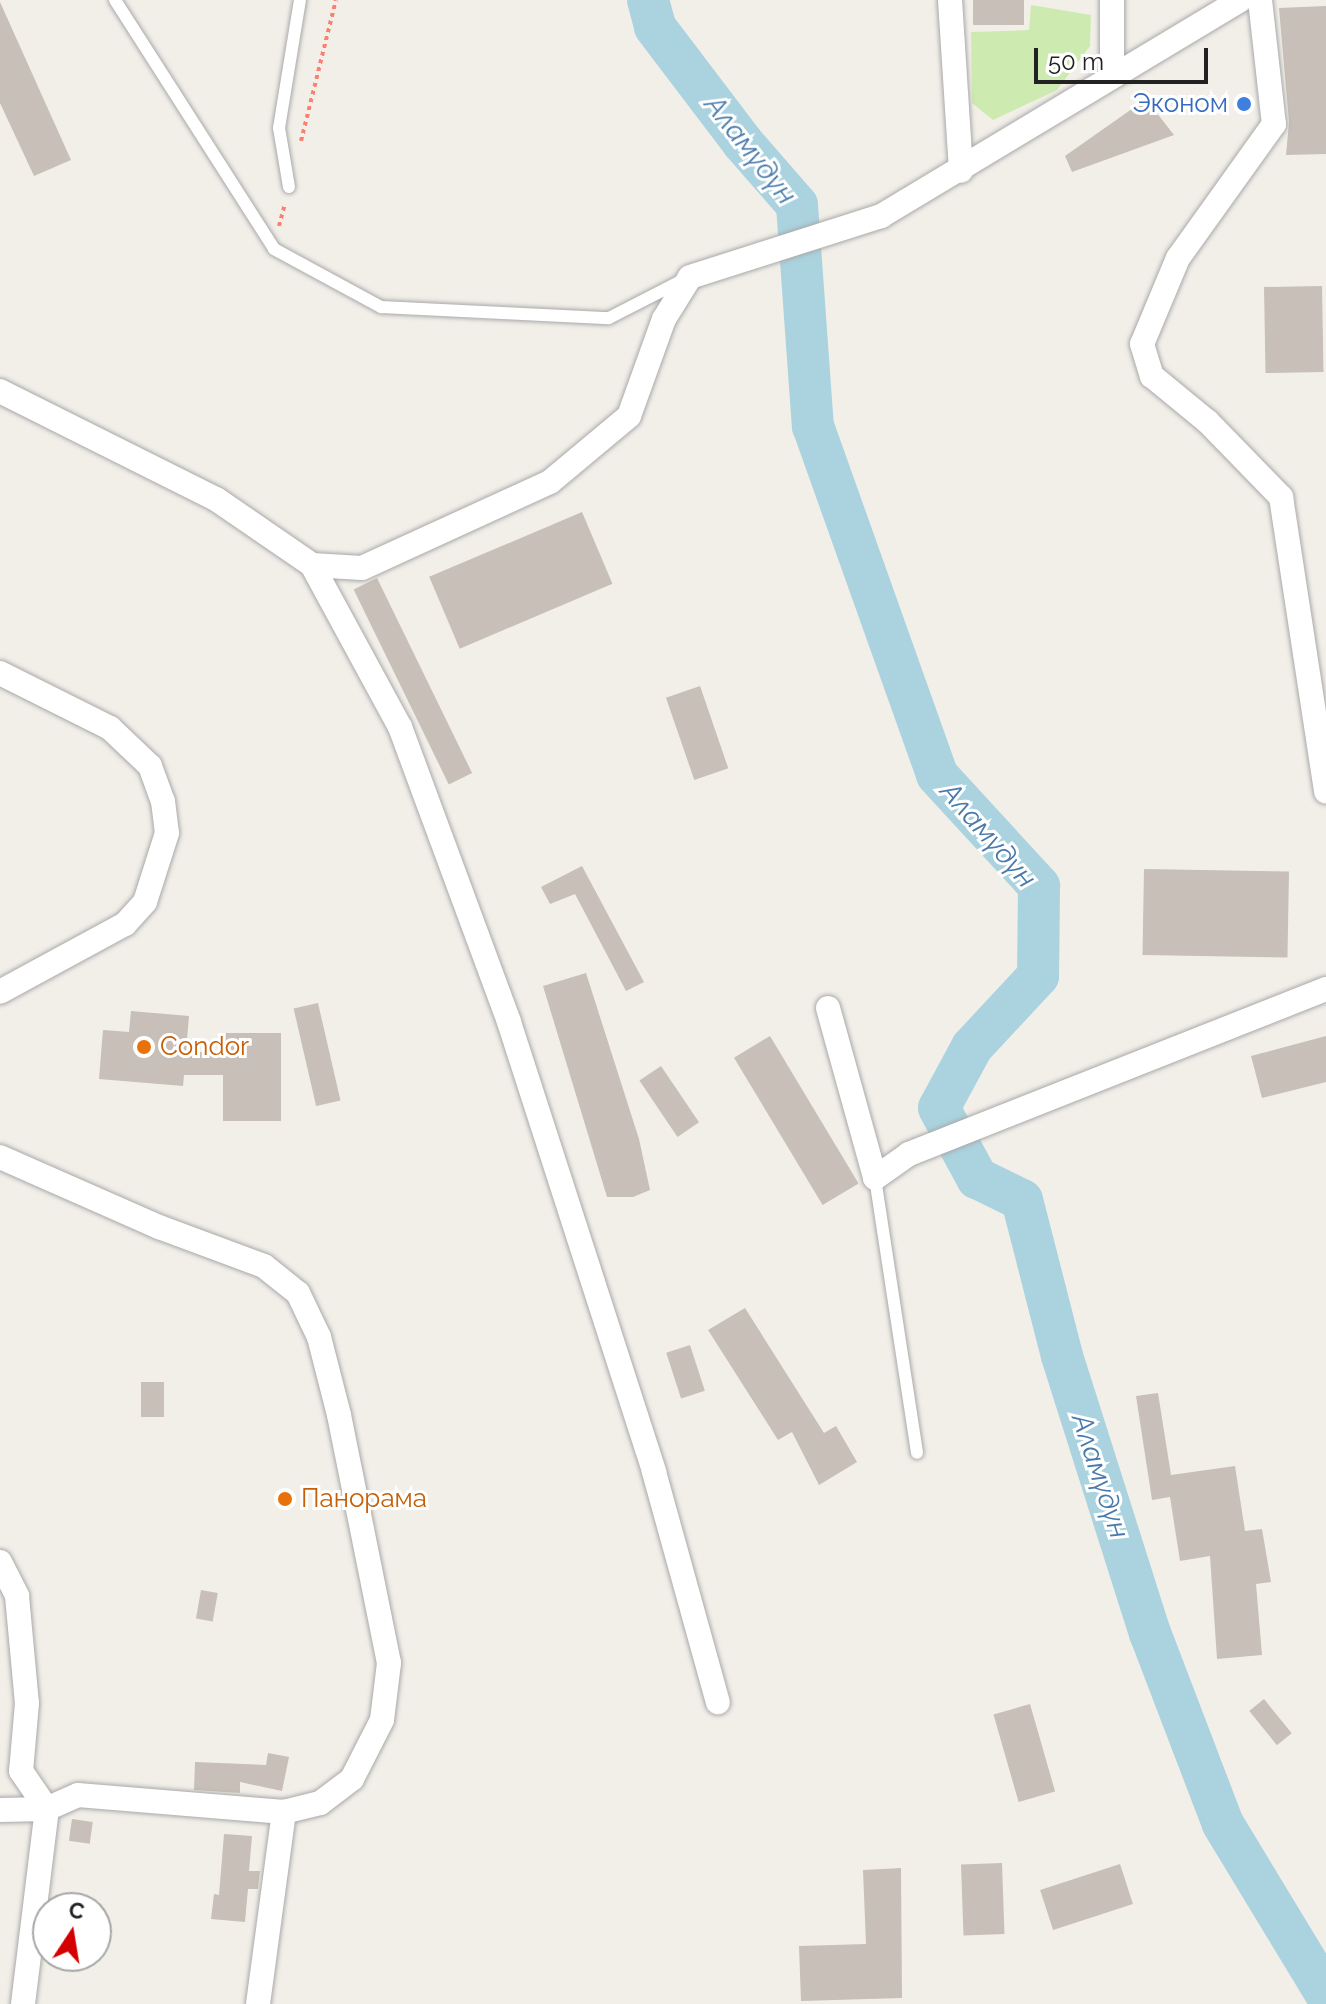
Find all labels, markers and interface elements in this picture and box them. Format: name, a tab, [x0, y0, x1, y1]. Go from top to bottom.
scale bar	[1038, 32, 1212, 82]
text: 50 m	[1048, 47, 1104, 76]
place label: Эконом	[1132, 88, 1228, 120]
water label: Аламүдүн	[697, 89, 803, 211]
marker: Эконом	[1235, 95, 1253, 113]
water label: Аламүдүн	[933, 775, 1043, 895]
place label: Condor	[160, 1031, 249, 1063]
marker: Condor	[135, 1038, 153, 1056]
water label: Аламүдүн	[1064, 1410, 1136, 1542]
place label: Панорама	[301, 1483, 427, 1515]
marker: Панорама	[276, 1490, 294, 1508]
north arrow	[32, 1892, 112, 1972]
text: С	[66, 1896, 87, 1925]

